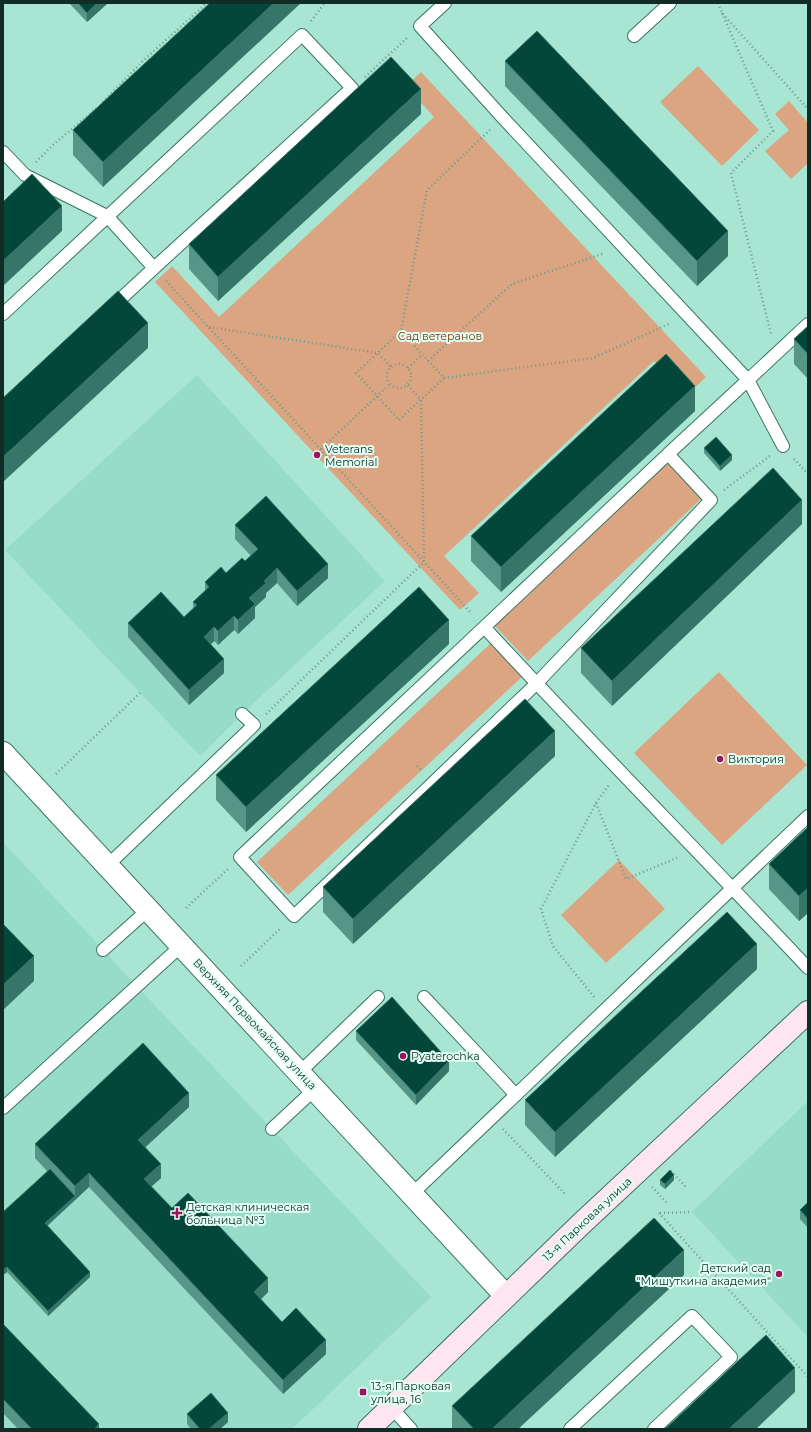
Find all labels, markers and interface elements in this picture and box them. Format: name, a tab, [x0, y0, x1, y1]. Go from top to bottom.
park label: Сад ветеранов	[398, 329, 482, 343]
place label: Veterans Memorial	[325, 442, 377, 469]
marker: Veterans Memorial	[312, 450, 322, 460]
place label: Виктория	[728, 752, 784, 766]
marker: Виктория	[715, 754, 725, 764]
street label: Верхняя Первомайская улица	[190, 955, 320, 1093]
place label: Pyaterochka	[411, 1049, 480, 1063]
marker: Pyaterochka	[398, 1051, 408, 1061]
street label: 13-я Парковая улица	[539, 1174, 635, 1264]
place label: Детская клиническая больница №3	[186, 1200, 309, 1227]
marker: Детская клиническая больница №3	[171, 1207, 183, 1219]
place label: Детский сад "Мишуткина академия"	[636, 1261, 771, 1288]
marker: Детский сад "Мишуткина академия"	[774, 1269, 784, 1279]
place label: 13-я Парковая улица, 16	[370, 1379, 451, 1406]
marker: 13-я Парковая улица, 16	[358, 1387, 368, 1397]

